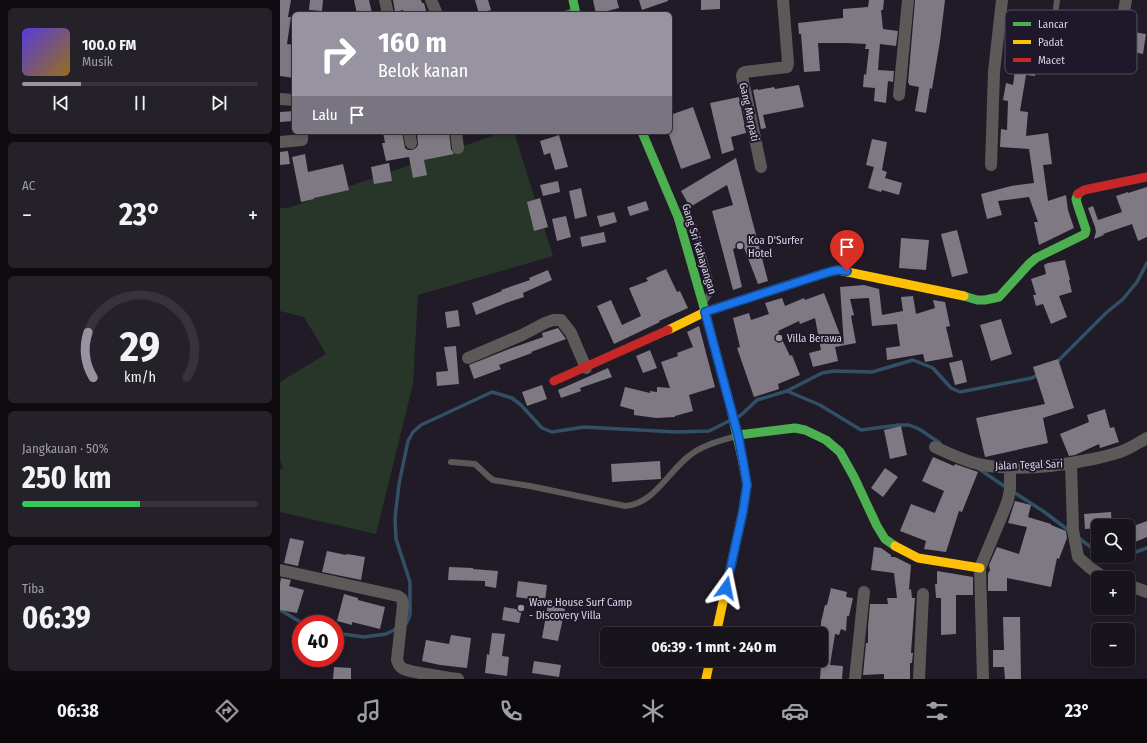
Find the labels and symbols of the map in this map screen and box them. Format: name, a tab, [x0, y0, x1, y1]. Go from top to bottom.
legend	[1005, 10, 1137, 74]
text: Lancar	[1038, 18, 1068, 31]
text: Padat	[1038, 36, 1064, 49]
text: Macet	[1038, 54, 1065, 67]
street label: Gang Merpati	[736, 81, 762, 143]
street label: Gang Sri Kahayangan	[679, 202, 719, 296]
pin	[830, 230, 864, 271]
place label: Koa D'Surfer Hotel	[748, 234, 804, 260]
marker: Koa D'Surfer Hotel	[735, 241, 745, 251]
place label: Villa Berawa	[787, 332, 842, 345]
marker: Villa Berawa	[774, 333, 784, 343]
street label: Jalan Tegal Sari	[995, 457, 1063, 473]
position arrow	[705, 567, 747, 609]
place label: Wave House Surf Camp - Discovery Villa	[529, 596, 632, 622]
marker: Wave House Surf Camp - Discovery Villa	[516, 603, 526, 613]
speed limit sign: 40	[292, 615, 344, 667]

